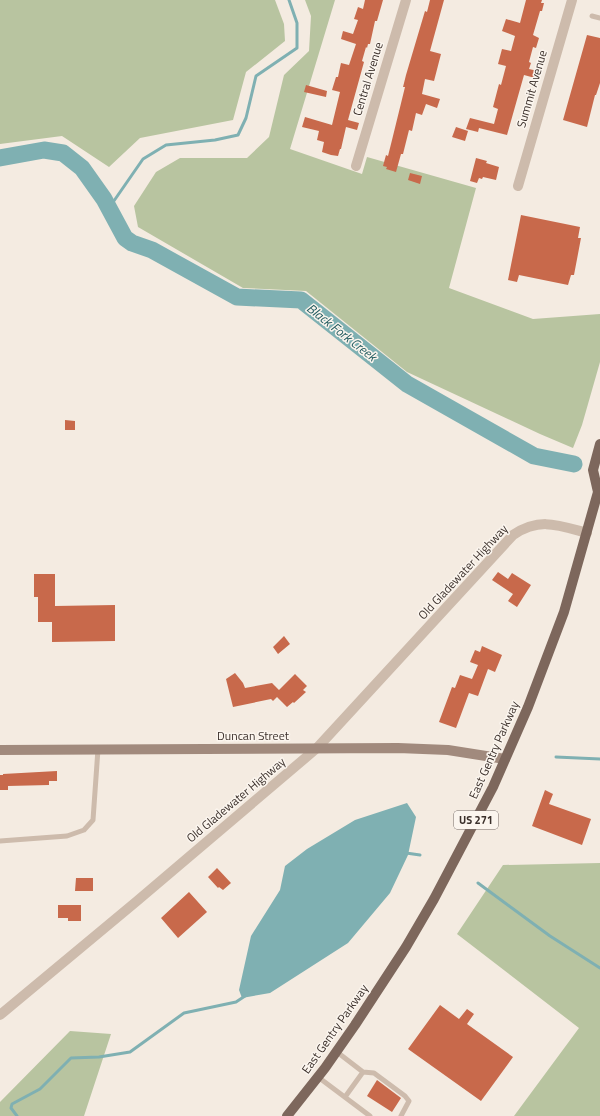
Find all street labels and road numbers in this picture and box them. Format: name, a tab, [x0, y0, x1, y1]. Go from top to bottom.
street label: Central Avenue	[347, 40, 388, 118]
street label: Summit Avenue	[511, 48, 552, 130]
street label: Old Gladewater Highway	[413, 520, 512, 624]
street label: East Gentry Parkway	[463, 698, 524, 802]
street label: Duncan Street	[217, 726, 290, 745]
street label: Old Gladewater Highway	[182, 752, 290, 847]
road number: US 271	[454, 811, 498, 829]
street label: East Gentry Parkway	[297, 980, 373, 1077]

